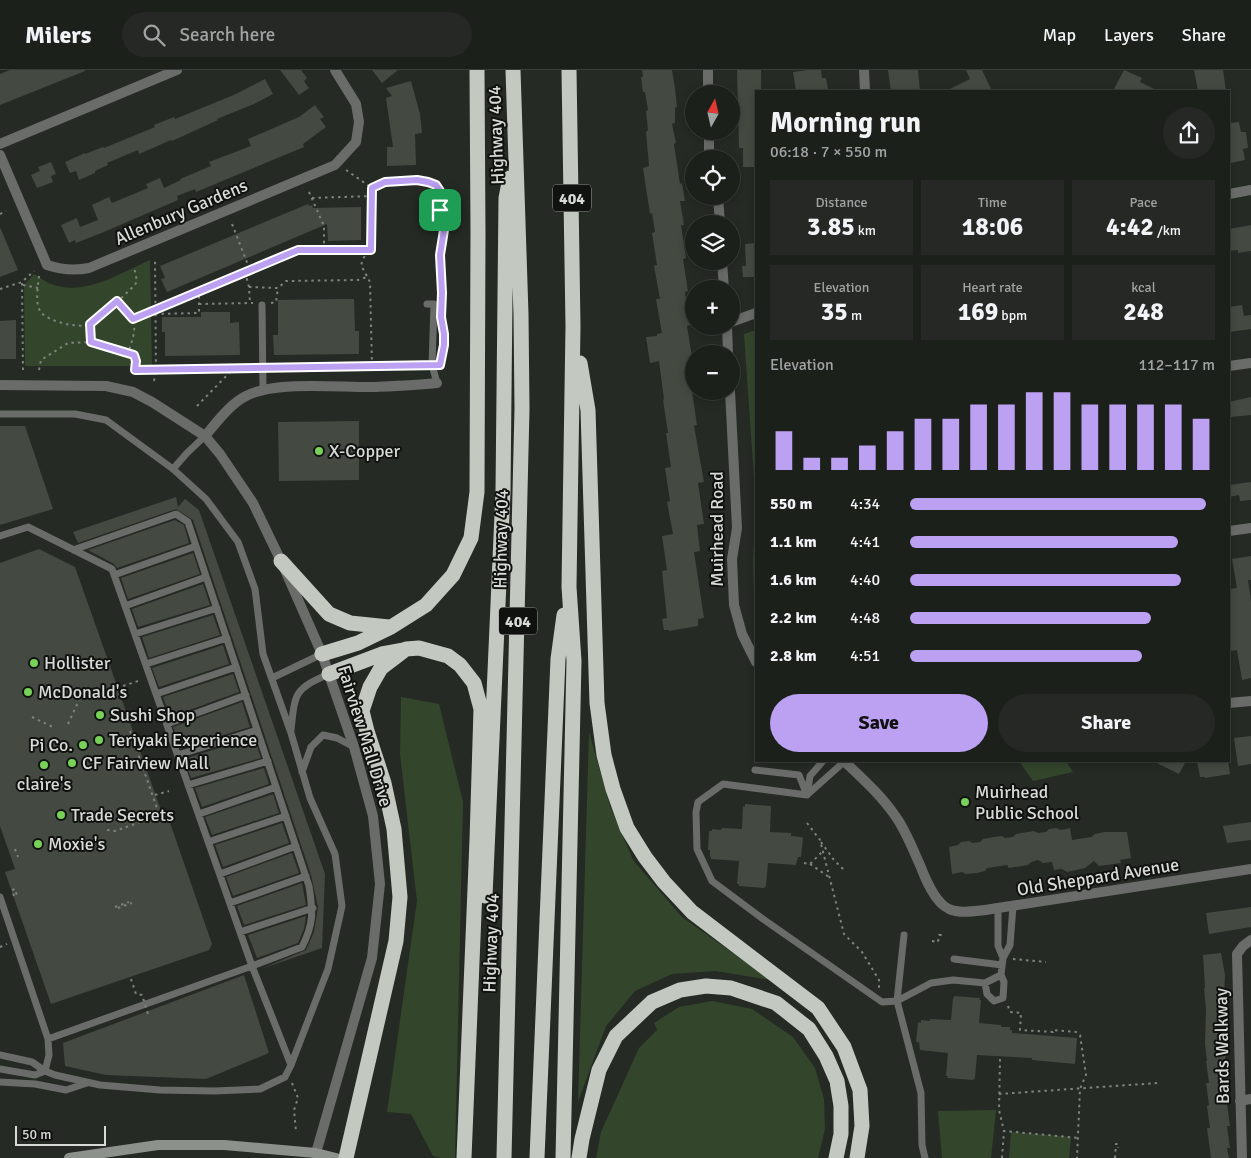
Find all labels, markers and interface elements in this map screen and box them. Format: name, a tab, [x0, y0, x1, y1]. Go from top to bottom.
search box	[122, 12, 472, 57]
text: Milers	[25, 20, 92, 50]
icon: search	[140, 21, 168, 49]
text: Search here	[180, 23, 275, 47]
text: Map	[1043, 24, 1076, 46]
text: Layers	[1104, 24, 1154, 46]
text: Share	[1182, 24, 1226, 46]
street label: Highway 404	[483, 85, 509, 185]
north arrow	[685, 85, 740, 140]
map controls	[685, 85, 740, 400]
text: Morning run	[770, 106, 921, 140]
button: share	[1163, 107, 1215, 159]
text: 06:18 · 7 × 550 m	[770, 142, 887, 162]
button: locate	[685, 150, 740, 205]
street label: Allenbury Gardens	[111, 174, 251, 250]
road number: 404	[553, 185, 591, 212]
pin	[419, 189, 461, 231]
text: Distance	[815, 194, 868, 211]
text: Time	[978, 194, 1007, 211]
text: Pace	[1129, 194, 1158, 211]
icon: arrive	[426, 196, 454, 224]
text: 3.85	[807, 211, 855, 242]
text: 18:06	[962, 211, 1023, 242]
text: 4:42	[1106, 211, 1154, 242]
button: layers	[685, 215, 740, 270]
text: km	[855, 222, 876, 239]
text: /km	[1154, 222, 1181, 239]
text: Elevation	[814, 279, 869, 296]
text: Heart rate	[962, 279, 1023, 296]
text: kcal	[1131, 279, 1156, 296]
button: +	[685, 280, 740, 335]
text: 35	[821, 296, 848, 327]
text: 169	[958, 296, 998, 327]
text: 248	[1123, 296, 1164, 327]
text: m	[848, 307, 862, 324]
text: bpm	[998, 307, 1027, 324]
button: −	[685, 345, 740, 400]
text: Elevation	[770, 355, 834, 375]
text: 112–117 m	[1138, 355, 1215, 375]
place label: X-Copper	[329, 440, 401, 462]
marker: X-Copper	[313, 445, 325, 457]
street label: Muirhead Road	[706, 471, 728, 587]
street label: Highway 404	[489, 489, 513, 589]
text: 550 m	[770, 494, 812, 514]
text: 4:34	[850, 494, 880, 514]
text: 1.1 km	[770, 532, 817, 552]
text: 4:41	[850, 532, 880, 552]
text: 1.6 km	[770, 570, 817, 590]
text: 4:40	[850, 570, 880, 590]
road number: 404	[499, 608, 537, 634]
text: 2.2 km	[770, 608, 817, 628]
text: 4:48	[850, 608, 880, 628]
text: 2.8 km	[770, 646, 817, 666]
text: 4:51	[850, 646, 880, 666]
place label: Hollister	[44, 652, 111, 674]
marker: Hollister	[28, 657, 40, 669]
street label: Fairview Mall Drive	[333, 663, 397, 809]
place label: McDonald's	[38, 681, 127, 703]
marker: McDonald's	[22, 686, 34, 698]
button: Save	[770, 694, 988, 752]
button: Share	[998, 694, 1215, 752]
place label: Sushi Shop	[110, 704, 195, 726]
marker: Sushi Shop	[94, 709, 106, 721]
place label: Teriyaki Experience	[109, 729, 257, 751]
place label: Pi Co.	[29, 734, 73, 756]
marker: Teriyaki Experience	[93, 734, 105, 746]
marker: Pi Co.	[77, 739, 89, 751]
place label: CF Fairview Mall	[82, 752, 209, 774]
marker: CF Fairview Mall	[66, 757, 78, 769]
marker: claire's	[38, 759, 50, 771]
place label: claire's	[17, 773, 71, 795]
place label: Muirhead Public School	[975, 781, 1079, 824]
marker: Muirhead Public School	[959, 796, 971, 808]
place label: Trade Secrets	[71, 804, 174, 826]
marker: Trade Secrets	[55, 809, 67, 821]
place label: Moxie's	[48, 833, 106, 855]
marker: Moxie's	[32, 838, 44, 850]
street label: Old Sheppard Avenue	[1015, 853, 1181, 901]
street label: Highway 404	[478, 893, 504, 993]
street label: Bards Walkway	[1210, 987, 1234, 1104]
scale bar	[15, 1123, 106, 1146]
text: 50 m	[22, 1126, 51, 1143]

